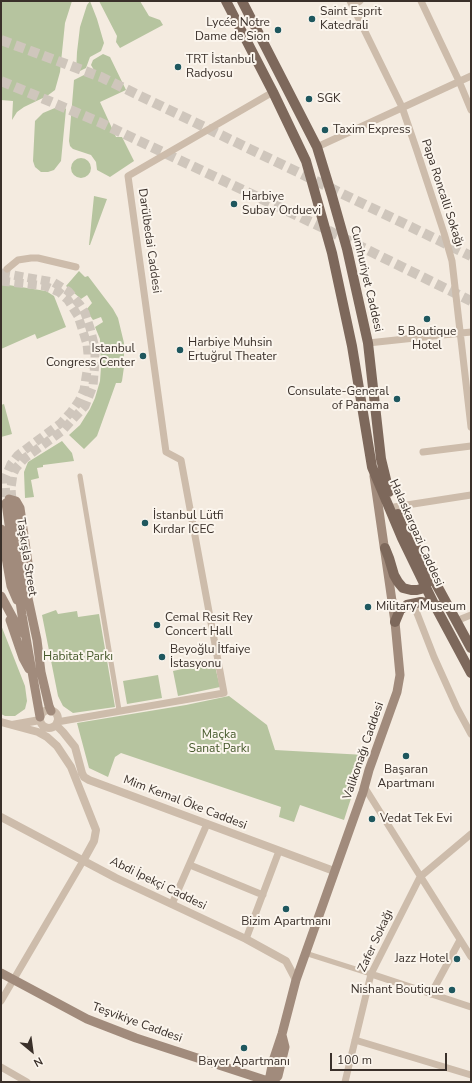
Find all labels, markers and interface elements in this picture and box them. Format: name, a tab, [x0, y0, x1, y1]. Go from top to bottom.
place label: Saint Esprit Katedrali	[320, 5, 382, 33]
marker: Saint Esprit Katedrali	[307, 14, 317, 24]
place label: Lycée Notre Dame de Sion	[195, 16, 270, 44]
marker: Lycée Notre Dame de Sion	[273, 25, 283, 35]
place label: TRT İstanbul Radyosu	[186, 53, 255, 81]
marker: TRT İstanbul Radyosu	[173, 62, 183, 72]
place label: SGK	[317, 92, 341, 106]
marker: SGK	[304, 94, 314, 104]
place label: Taxim Express	[333, 123, 411, 137]
marker: Taxim Express	[320, 125, 330, 135]
street label: Papa Roncalli Sokağı	[418, 137, 466, 249]
street label: Darülbedai Caddesi	[135, 188, 163, 294]
place label: Harbiye Subay Orduevi	[242, 190, 321, 218]
marker: Harbiye Subay Orduevi	[229, 199, 239, 209]
street label: Cumhuriyet Caddesi	[347, 225, 385, 333]
marker: 5 Boutique Hotel	[422, 314, 432, 324]
place label: 5 Boutique Hotel	[398, 325, 456, 353]
place label: Harbiye Muhsin Ertuğrul Theater	[188, 336, 277, 364]
place label: Istanbul Congress Center	[46, 342, 135, 370]
marker: Harbiye Muhsin Ertuğrul Theater	[175, 345, 185, 355]
marker: Istanbul Congress Center	[138, 351, 148, 361]
place label: Consulate-General of Panama	[287, 385, 389, 413]
marker: Consulate-General of Panama	[392, 394, 402, 404]
street label: Halaskargazi Caddesi	[386, 477, 446, 589]
place label: İstanbul Lütfi Kırdar ICEC	[153, 509, 224, 537]
street label: Taşkışla Street	[13, 517, 39, 597]
marker: İstanbul Lütfi Kırdar ICEC	[140, 518, 150, 528]
place label: Military Museum	[376, 600, 466, 614]
marker: Military Museum	[363, 602, 373, 612]
place label: Cemal Resit Rey Concert Hall	[165, 611, 253, 639]
marker: Cemal Resit Rey Concert Hall	[152, 620, 162, 630]
place label: Beyoğlu İtfaiye İstasyonu	[170, 643, 250, 671]
park label: Habitat Parkı	[43, 650, 113, 664]
marker: Beyoğlu İtfaiye İstasyonu	[157, 652, 167, 662]
street label: Valikonağı Caddesi	[341, 700, 387, 802]
park label: Maçka Sanat Parkı	[189, 728, 249, 756]
marker: Başaran Apartmanı	[401, 751, 411, 761]
place label: Başaran Apartmanı	[377, 763, 435, 791]
street label: Mim Kemal Öke Caddesi	[121, 773, 249, 833]
place label: Vedat Tek Evi	[380, 812, 452, 826]
marker: Vedat Tek Evi	[367, 814, 377, 824]
street label: Abdi İpekçi Caddesi	[107, 854, 209, 914]
marker: Bizim Apartmanı	[281, 904, 291, 914]
street label: Zafer Sokağı	[355, 908, 397, 974]
place label: Bizim Apartmanı	[241, 915, 331, 929]
place label: Jazz Hotel	[395, 952, 449, 966]
marker: Jazz Hotel	[452, 954, 462, 964]
place label: Nishant Boutique	[351, 983, 444, 997]
marker: Nishant Boutique	[447, 985, 457, 995]
street label: Teşvikiye Caddesi	[90, 1000, 184, 1046]
north arrow	[12, 1031, 52, 1071]
marker: Bayer Apartmanı	[239, 1043, 249, 1053]
scale bar	[332, 1045, 449, 1071]
text: 100 m	[337, 1052, 372, 1068]
text: N	[31, 1053, 45, 1070]
place label: Bayer Apartmanı	[198, 1055, 290, 1069]

